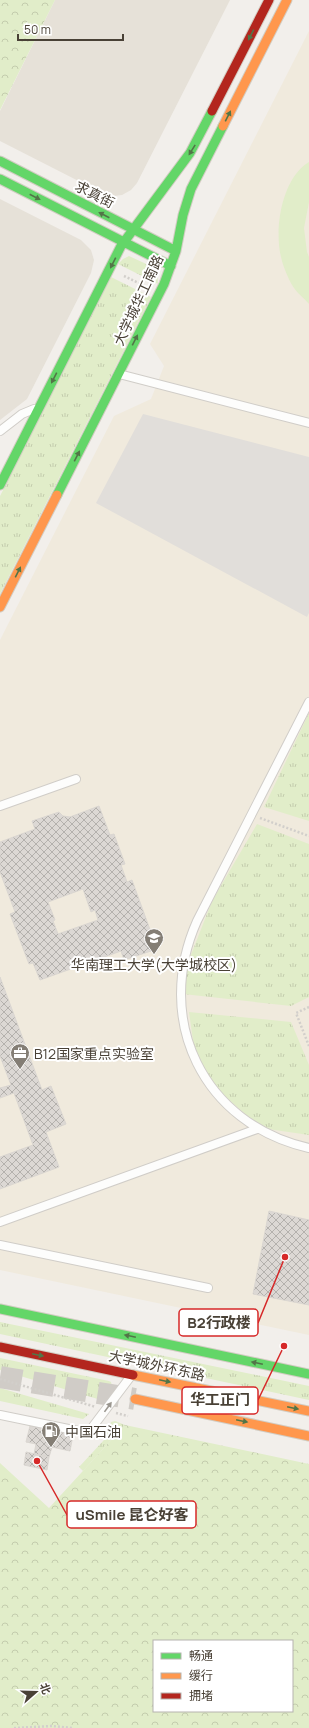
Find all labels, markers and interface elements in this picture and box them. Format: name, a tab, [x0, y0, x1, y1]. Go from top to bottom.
scale bar	[18, 16, 123, 42]
text: 50 m	[24, 21, 51, 38]
one-way arrow	[248, 29, 254, 41]
one-way arrow	[224, 111, 231, 122]
one-way arrow	[188, 144, 195, 156]
street label: 求真街	[72, 176, 118, 212]
one-way arrow	[29, 194, 41, 200]
one-way arrow	[98, 211, 110, 218]
street label: 大学城华工南路	[109, 252, 167, 348]
one-way arrow	[110, 257, 116, 268]
one-way arrow	[132, 335, 139, 346]
one-way arrow	[51, 373, 57, 384]
one-way arrow	[73, 450, 80, 462]
one-way arrow	[14, 566, 21, 578]
school or university icon: 华南理工大学(大学城校区)	[143, 927, 165, 955]
place label: 华南理工大学(大学城校区)	[71, 955, 237, 974]
office icon: B12国家重点实验室	[9, 1042, 31, 1070]
place label: B12国家重点实验室	[34, 1044, 154, 1063]
callout: B2行政楼	[179, 1309, 258, 1336]
text: B2行政楼	[187, 1312, 251, 1333]
one-way arrow	[124, 1333, 136, 1339]
street label: 大学城外环东路	[107, 1346, 207, 1384]
one-way arrow	[32, 1352, 44, 1358]
one-way arrow	[251, 1359, 263, 1365]
one-way arrow	[159, 1379, 172, 1385]
callout: 华工正门	[182, 1387, 258, 1414]
text: 华工正门	[190, 1389, 250, 1410]
one-way arrow	[104, 1401, 112, 1412]
one-way arrow	[287, 1405, 299, 1411]
one-way arrow	[235, 1419, 248, 1425]
fuel station icon: 中国石油	[40, 1420, 62, 1448]
place label: 中国石油	[65, 1422, 121, 1441]
callout: uSmile 昆仑好客	[67, 1501, 196, 1528]
text: uSmile 昆仑好客	[75, 1504, 189, 1525]
legend	[153, 1640, 293, 1712]
text: 畅通	[189, 1647, 213, 1664]
text: 缓行	[189, 1667, 213, 1684]
north arrow	[16, 1672, 56, 1712]
text: 北	[37, 1681, 55, 1696]
text: 拥堵	[189, 1687, 213, 1704]

